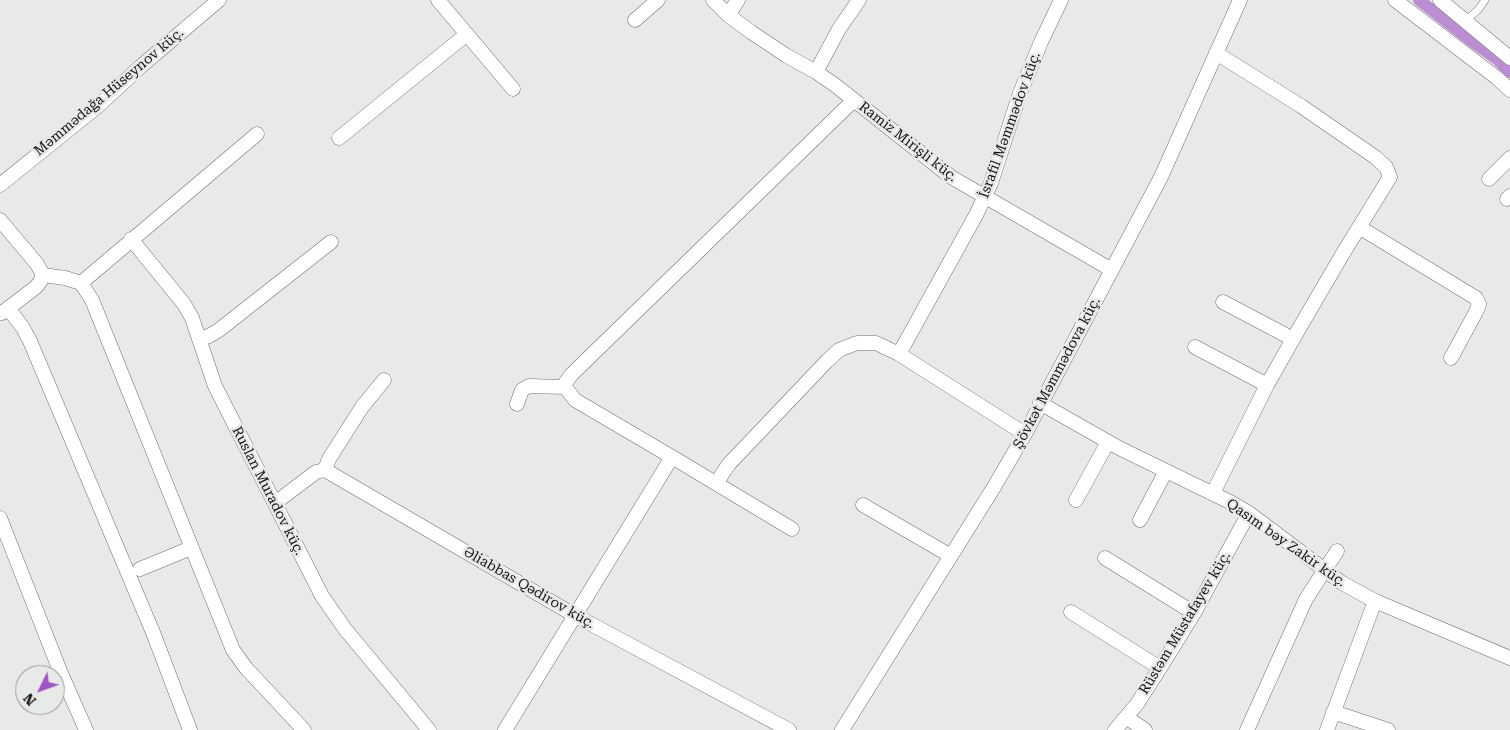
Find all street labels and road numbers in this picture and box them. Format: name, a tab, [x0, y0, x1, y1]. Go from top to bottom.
street label: Məmmədağa Hüseynov küç.	[31, 24, 187, 160]
street label: İsrafil Məmmədov küç.	[976, 50, 1044, 200]
street label: Ramiz Mirişli küç.	[855, 98, 961, 186]
street label: Şövkət Məmmədova küç.	[1010, 294, 1104, 452]
street label: Ruslan Muradov küç.	[228, 424, 308, 558]
street label: Qasım bəy Zakir küç.	[1223, 495, 1349, 591]
street label: Əliabbas Qədirov küç.	[460, 544, 598, 632]
street label: Rüstəm Müstafayev küç.	[1136, 548, 1234, 698]

